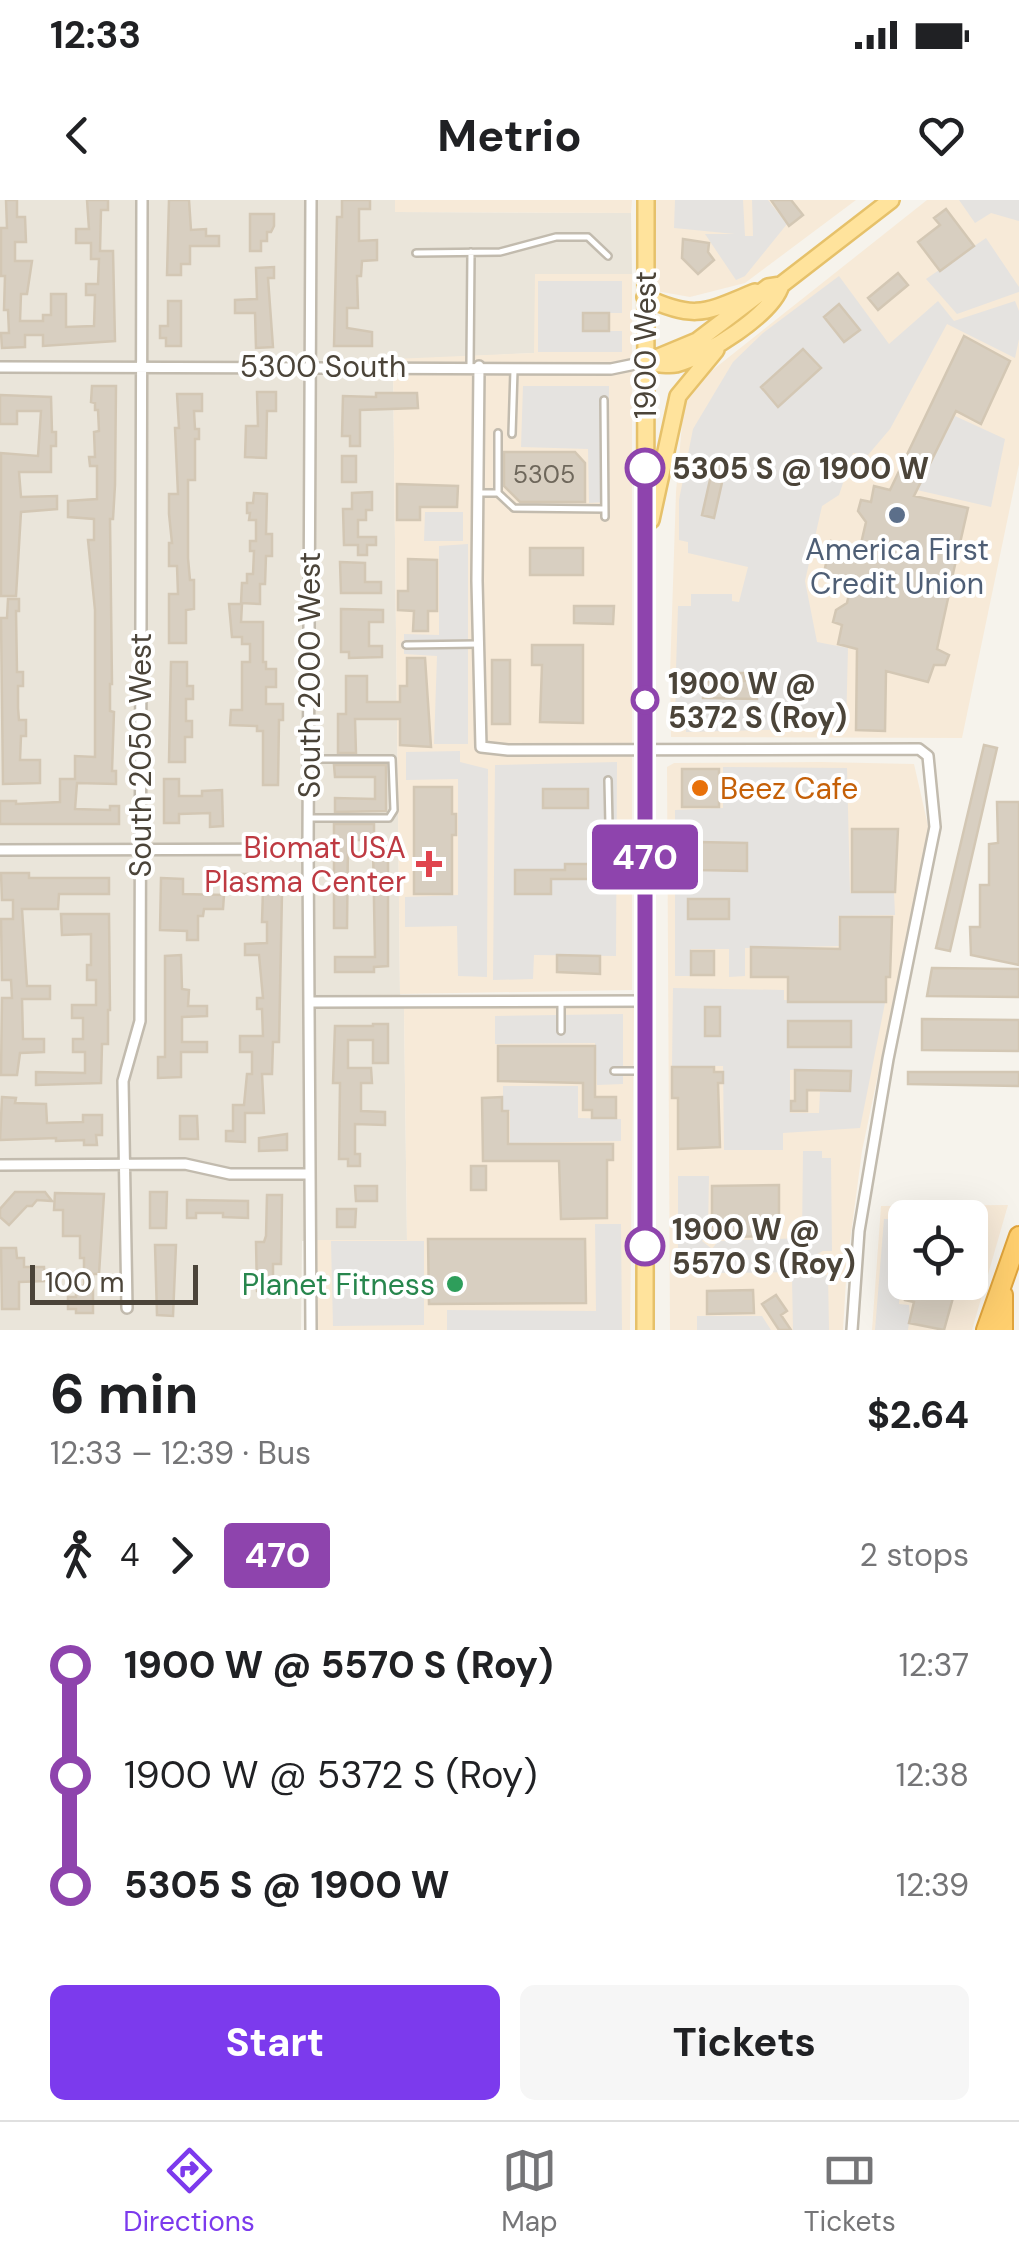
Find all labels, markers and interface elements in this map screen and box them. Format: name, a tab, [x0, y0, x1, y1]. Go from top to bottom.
text: 12:33	[50, 10, 141, 60]
text: Metrio	[437, 106, 582, 165]
icon: back	[50, 108, 105, 163]
icon: heart	[914, 108, 969, 163]
street label: 1900 West	[626, 271, 665, 419]
street label: 5300 South	[240, 347, 406, 386]
marker: 5305 S @ 1900 W	[626, 449, 664, 487]
place label: 5305 S @ 1900 W	[672, 449, 929, 488]
house number: 5305	[513, 458, 575, 491]
marker: America First Credit Union	[886, 504, 908, 526]
place label: America First Credit Union	[805, 530, 989, 603]
street label: South 2000 West	[290, 552, 329, 798]
street label: South 2050 West	[121, 633, 160, 877]
place label: 1900 W @ 5372 S (Roy)	[668, 664, 847, 737]
marker: 1900 W @ 5372 S (Roy)	[632, 687, 658, 713]
place label: Beez Cafe	[720, 769, 858, 808]
marker: Beez Cafe	[689, 777, 711, 799]
line badge: 470	[588, 824, 702, 890]
place label: Biomat USA Plasma Center	[204, 828, 406, 901]
text: 470	[612, 834, 678, 880]
marker: Biomat USA Plasma Center	[416, 851, 442, 877]
map controls	[888, 1200, 988, 1300]
button: locate	[888, 1200, 988, 1300]
place label: 1900 W @ 5570 S (Roy)	[672, 1210, 856, 1283]
marker: 1900 W @ 5570 S (Roy)	[626, 1227, 664, 1265]
scale bar	[30, 1260, 198, 1304]
text: 100 m	[45, 1264, 124, 1301]
place label: Planet Fitness	[242, 1265, 435, 1304]
marker: Planet Fitness	[444, 1273, 466, 1295]
text: 6 min	[50, 1358, 199, 1430]
text: $2.64	[867, 1390, 969, 1440]
text: 12:33 – 12:39 · Bus	[50, 1432, 311, 1474]
icon: walk	[50, 1528, 105, 1583]
icon: forward	[154, 1528, 209, 1583]
text: 470	[244, 1532, 310, 1578]
text: 4	[120, 1534, 139, 1576]
text: 2 stops	[860, 1534, 969, 1576]
text: 1900 W @ 5570 S (Roy)	[124, 1640, 553, 1690]
text: 12:37	[899, 1644, 969, 1686]
text: 1900 W @ 5372 S (Roy)	[124, 1750, 537, 1800]
text: 12:38	[896, 1754, 969, 1796]
text: 5305 S @ 1900 W	[124, 1860, 450, 1910]
text: 12:39	[896, 1864, 969, 1906]
button: Start	[50, 1985, 500, 2100]
button: Tickets	[520, 1985, 969, 2100]
tab: Directions	[123, 2143, 255, 2240]
tab: Map	[501, 2143, 558, 2240]
tab: Tickets	[804, 2143, 896, 2240]

